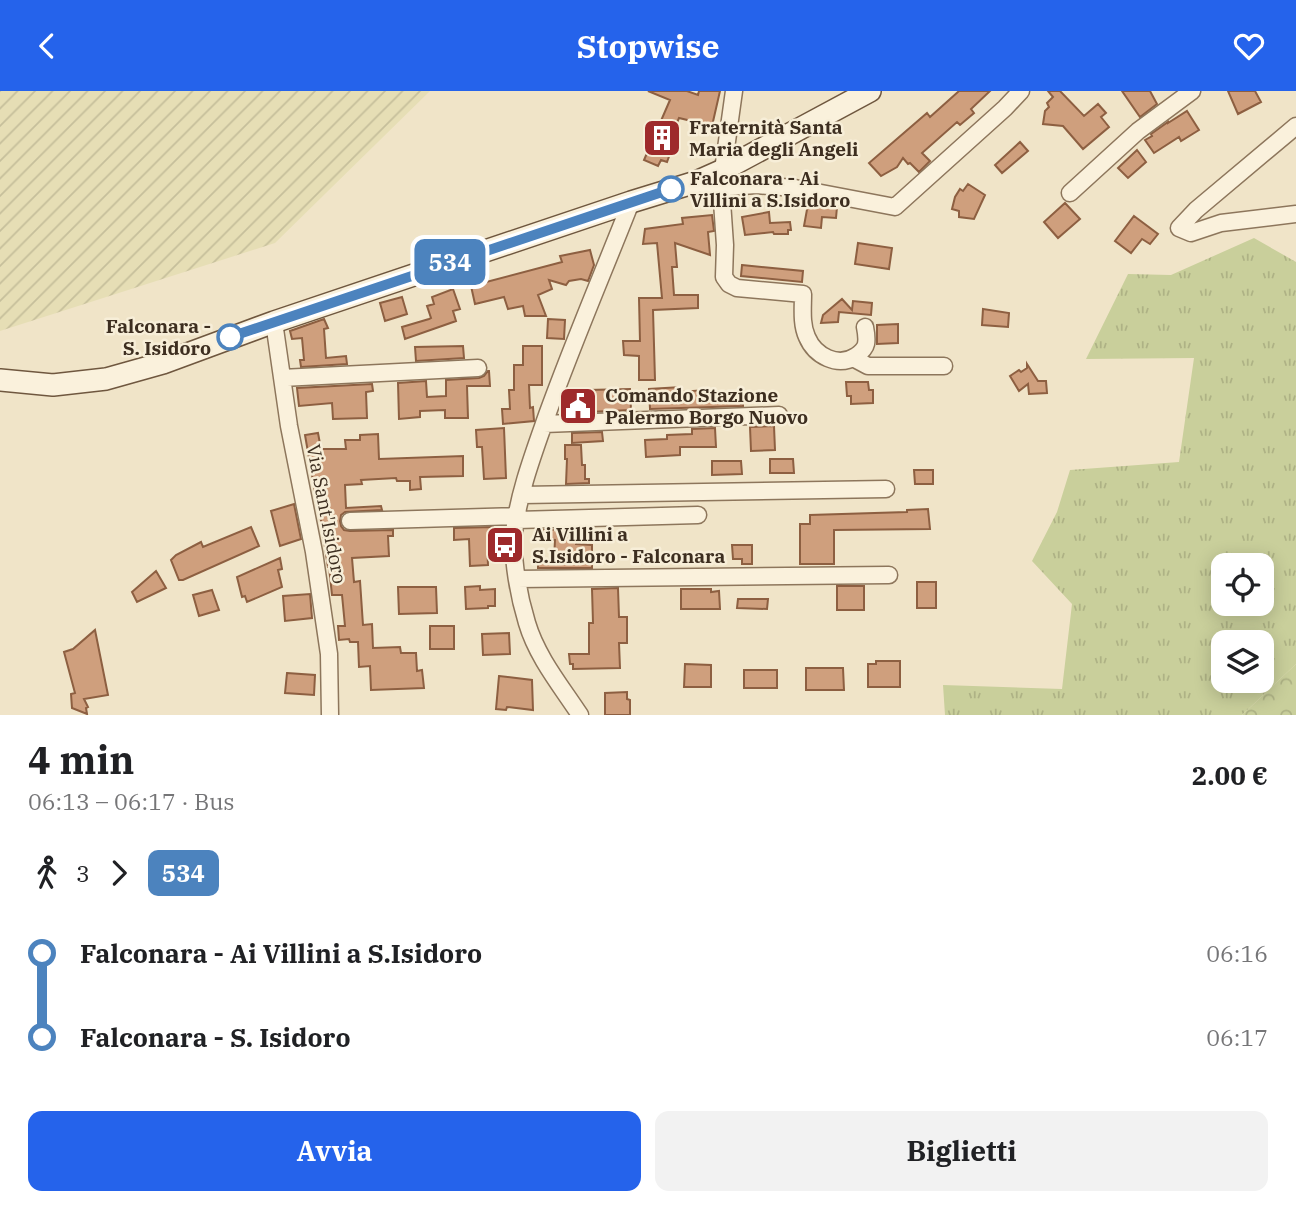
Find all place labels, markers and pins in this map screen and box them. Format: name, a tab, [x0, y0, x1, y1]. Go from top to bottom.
place label: Fraternità Santa Maria degli Angeli	[689, 115, 858, 161]
building icon: Fraternità Santa Maria degli Angeli	[641, 117, 683, 159]
place label: Falconara - Ai Villini a S.Isidoro	[690, 166, 850, 212]
marker: Falconara - Ai Villini a S.Isidoro	[658, 176, 684, 202]
place label: Falconara - S. Isidoro	[106, 314, 211, 360]
marker: Falconara - S. Isidoro	[217, 324, 243, 350]
place label: Comando Stazione Palermo Borgo Nuovo	[605, 383, 808, 429]
public building icon: Comando Stazione Palermo Borgo Nuovo	[557, 385, 599, 427]
place label: Ai Villini a S.Isidoro - Falconara	[532, 522, 725, 568]
bus stop icon: Ai Villini a S.Isidoro - Falconara	[484, 524, 526, 566]

